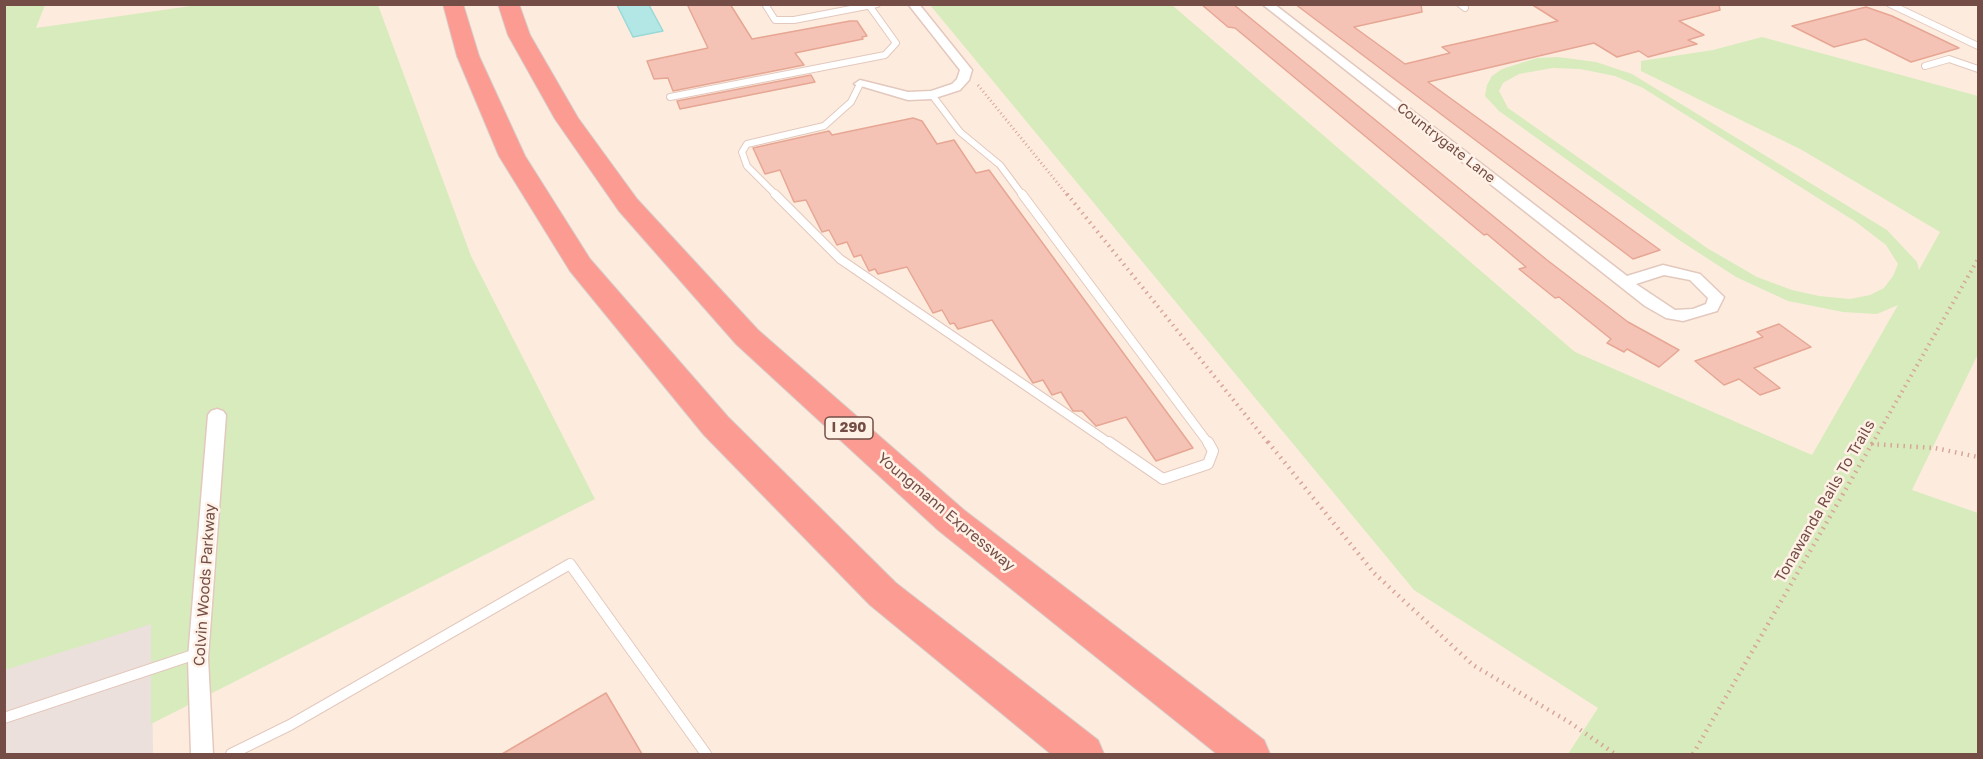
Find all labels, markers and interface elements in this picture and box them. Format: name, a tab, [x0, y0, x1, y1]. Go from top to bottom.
street label: Countrygate Lane	[1393, 99, 1499, 187]
road number: I 290	[825, 417, 873, 439]
street label: Tonawanda Rails To Trails	[1771, 417, 1879, 585]
street label: Youngmann Expressway	[873, 449, 1019, 575]
street label: Colvin Woods Parkway	[190, 503, 220, 667]

